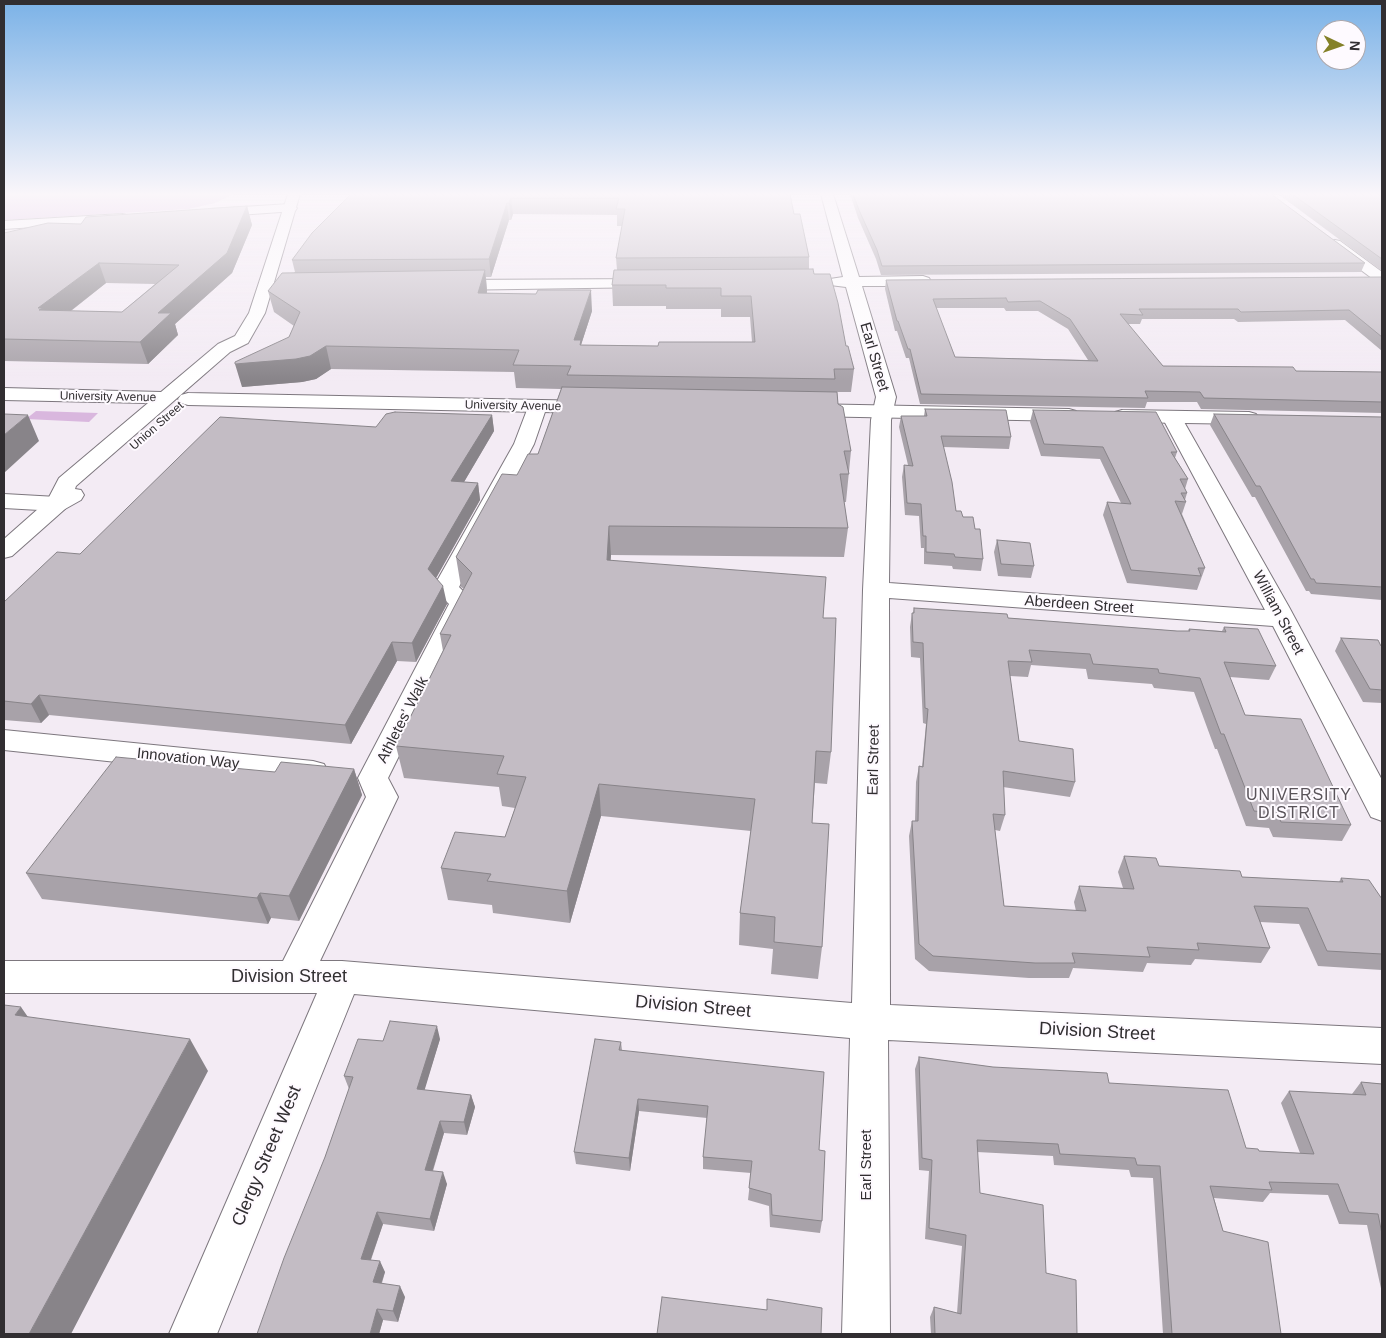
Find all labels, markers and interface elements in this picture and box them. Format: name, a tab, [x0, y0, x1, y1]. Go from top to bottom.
north arrow	[1316, 20, 1366, 70]
text: N	[1347, 40, 1363, 51]
street label: Earl Street	[856, 320, 892, 394]
street label: University Avenue	[60, 389, 156, 405]
street label: University Avenue	[465, 398, 561, 414]
street label: Union Street	[127, 399, 187, 453]
street label: William Street	[1248, 568, 1308, 658]
street label: Aberdeen Street	[1024, 592, 1134, 618]
street label: Athletes’ Walk	[374, 674, 432, 766]
street label: Earl Street	[864, 724, 884, 796]
street label: Innovation Way	[136, 745, 240, 773]
district label: UNIVERSITY DISTRICT	[1245, 786, 1353, 824]
street label: Division Street	[231, 966, 347, 988]
street label: Division Street	[634, 991, 752, 1023]
street label: Division Street	[1038, 1018, 1156, 1046]
street label: Clergy Street West	[228, 1082, 306, 1230]
street label: Earl Street	[858, 1130, 876, 1200]

